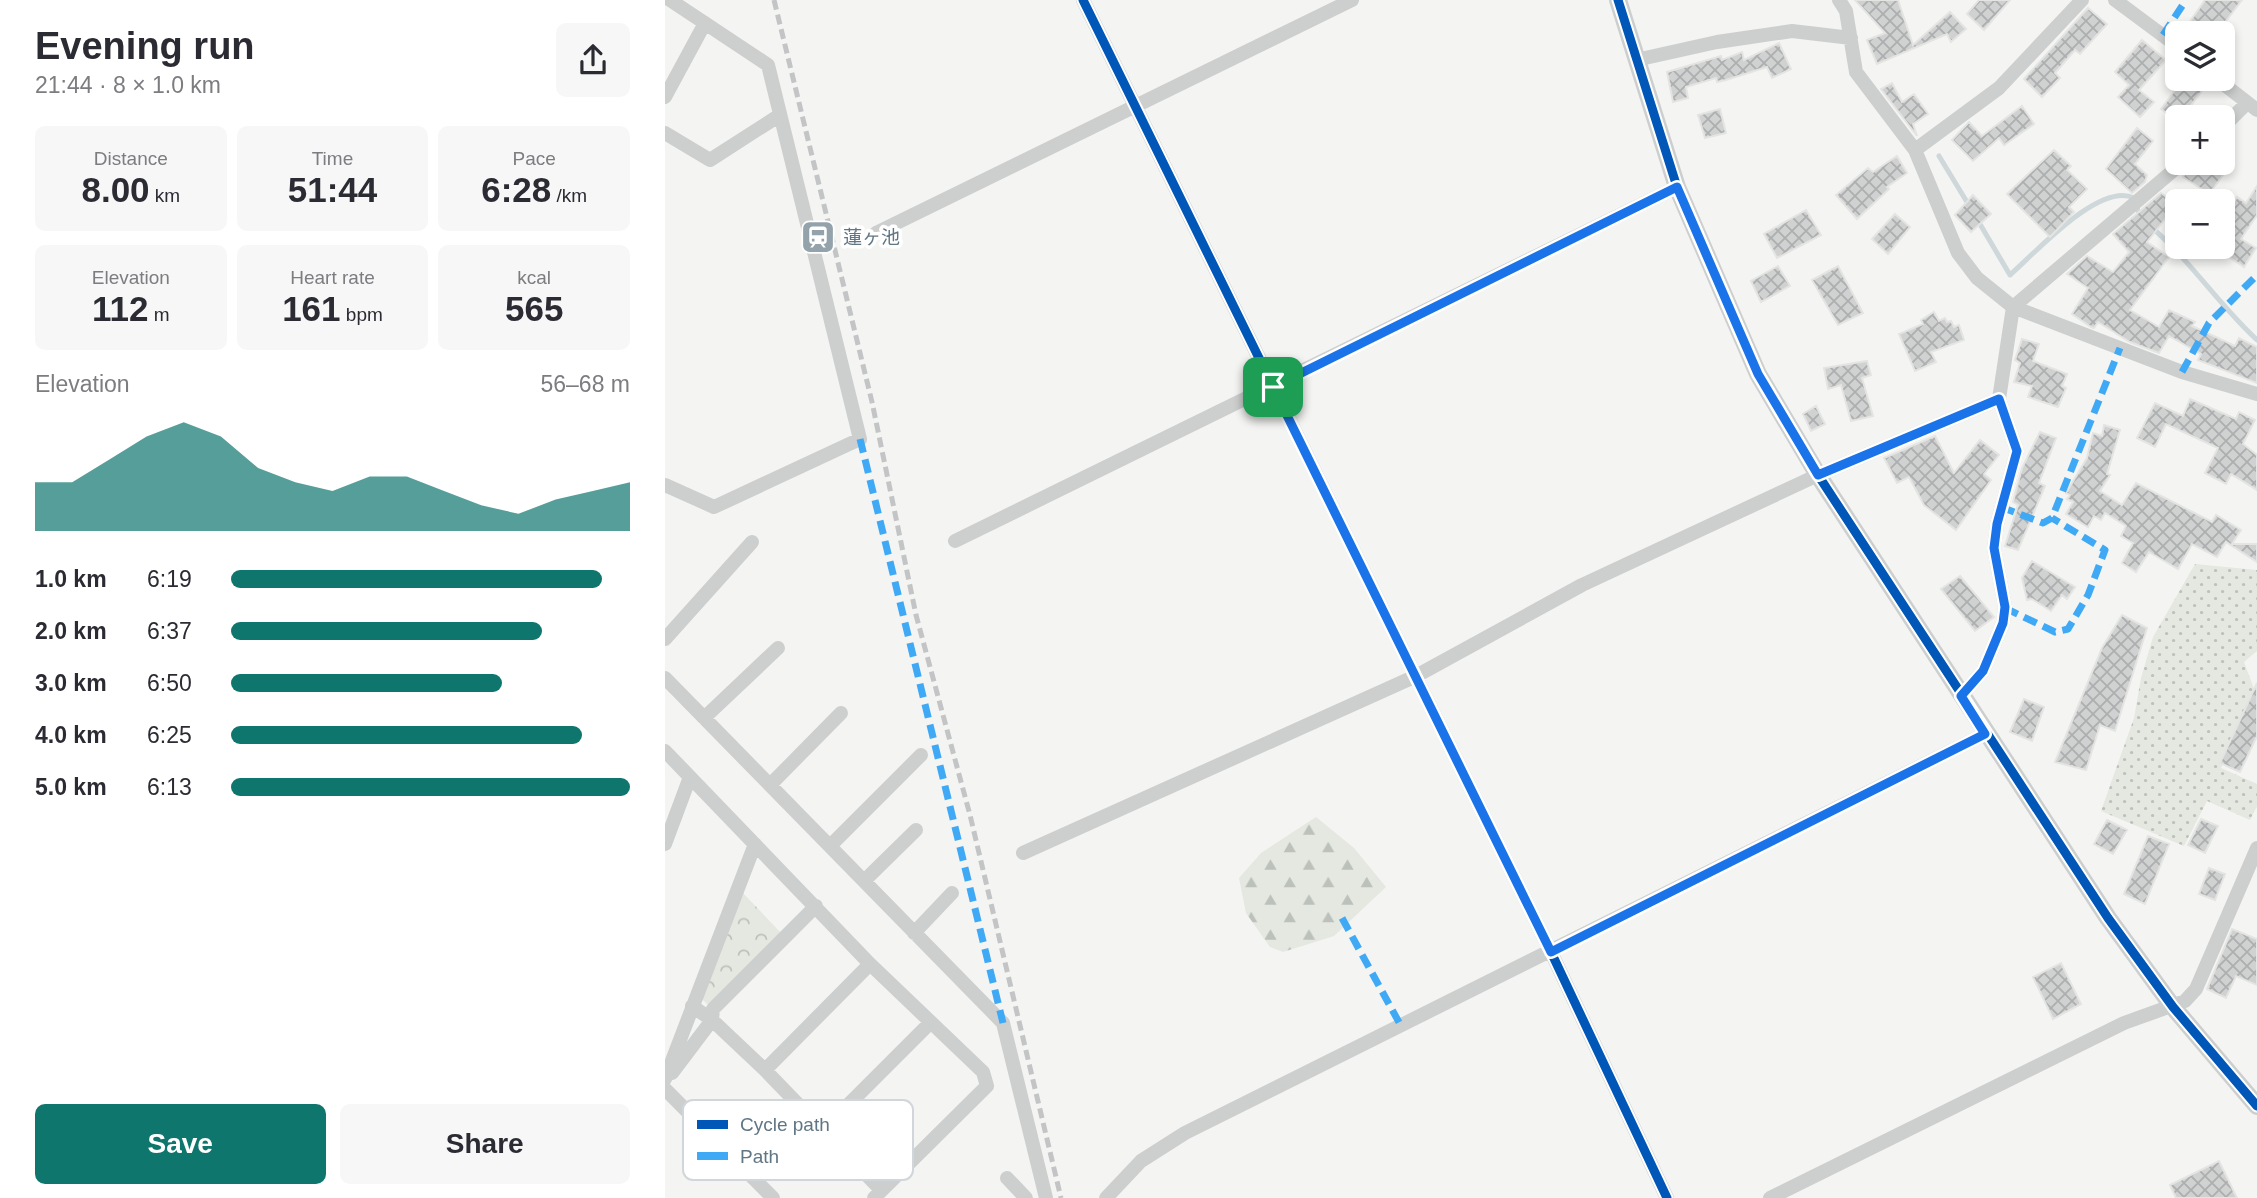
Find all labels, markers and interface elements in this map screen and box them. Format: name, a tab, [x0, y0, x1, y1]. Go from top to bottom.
map controls	[2165, 21, 2235, 259]
button: layers	[2165, 21, 2235, 91]
button: share	[556, 23, 630, 97]
text: Evening run	[35, 25, 255, 67]
text: 21:44 · 8 × 1.0 km	[35, 72, 221, 98]
button: +	[2165, 105, 2235, 175]
text: Distance	[94, 148, 168, 169]
text: Time	[312, 148, 353, 169]
text: Pace	[513, 148, 556, 169]
text: 8.00	[81, 170, 150, 209]
text: 51:44	[288, 170, 377, 209]
text: 6:28	[481, 170, 551, 209]
text: km	[150, 185, 180, 206]
text: /km	[551, 185, 587, 206]
button: −	[2165, 189, 2235, 259]
station icon: 蓮ヶ池	[799, 218, 837, 256]
place label: 蓮ヶ池	[843, 227, 900, 248]
text: Elevation	[92, 267, 170, 288]
text: Heart rate	[290, 267, 375, 288]
text: kcal	[517, 267, 551, 288]
text: 112	[92, 289, 149, 328]
text: 161	[282, 289, 341, 328]
text: 565	[505, 289, 563, 328]
text: m	[149, 304, 170, 325]
text: bpm	[341, 304, 383, 325]
pin	[1243, 357, 1303, 417]
icon: arrive	[1254, 368, 1292, 406]
text: Elevation	[35, 371, 130, 397]
text: 56–68 m	[540, 371, 630, 397]
text: 1.0 km	[35, 566, 107, 592]
text: 6:19	[147, 566, 192, 592]
text: 2.0 km	[35, 618, 107, 644]
text: 6:37	[147, 618, 192, 644]
text: 3.0 km	[35, 670, 107, 696]
text: 6:50	[147, 670, 192, 696]
text: 4.0 km	[35, 722, 107, 748]
text: 6:25	[147, 722, 192, 748]
text: 5.0 km	[35, 774, 107, 800]
text: 6:13	[147, 774, 192, 800]
legend	[683, 1100, 913, 1180]
button: Save	[35, 1104, 326, 1184]
button: Share	[340, 1104, 630, 1184]
text: Cycle path	[740, 1114, 830, 1135]
text: Path	[740, 1146, 779, 1167]

